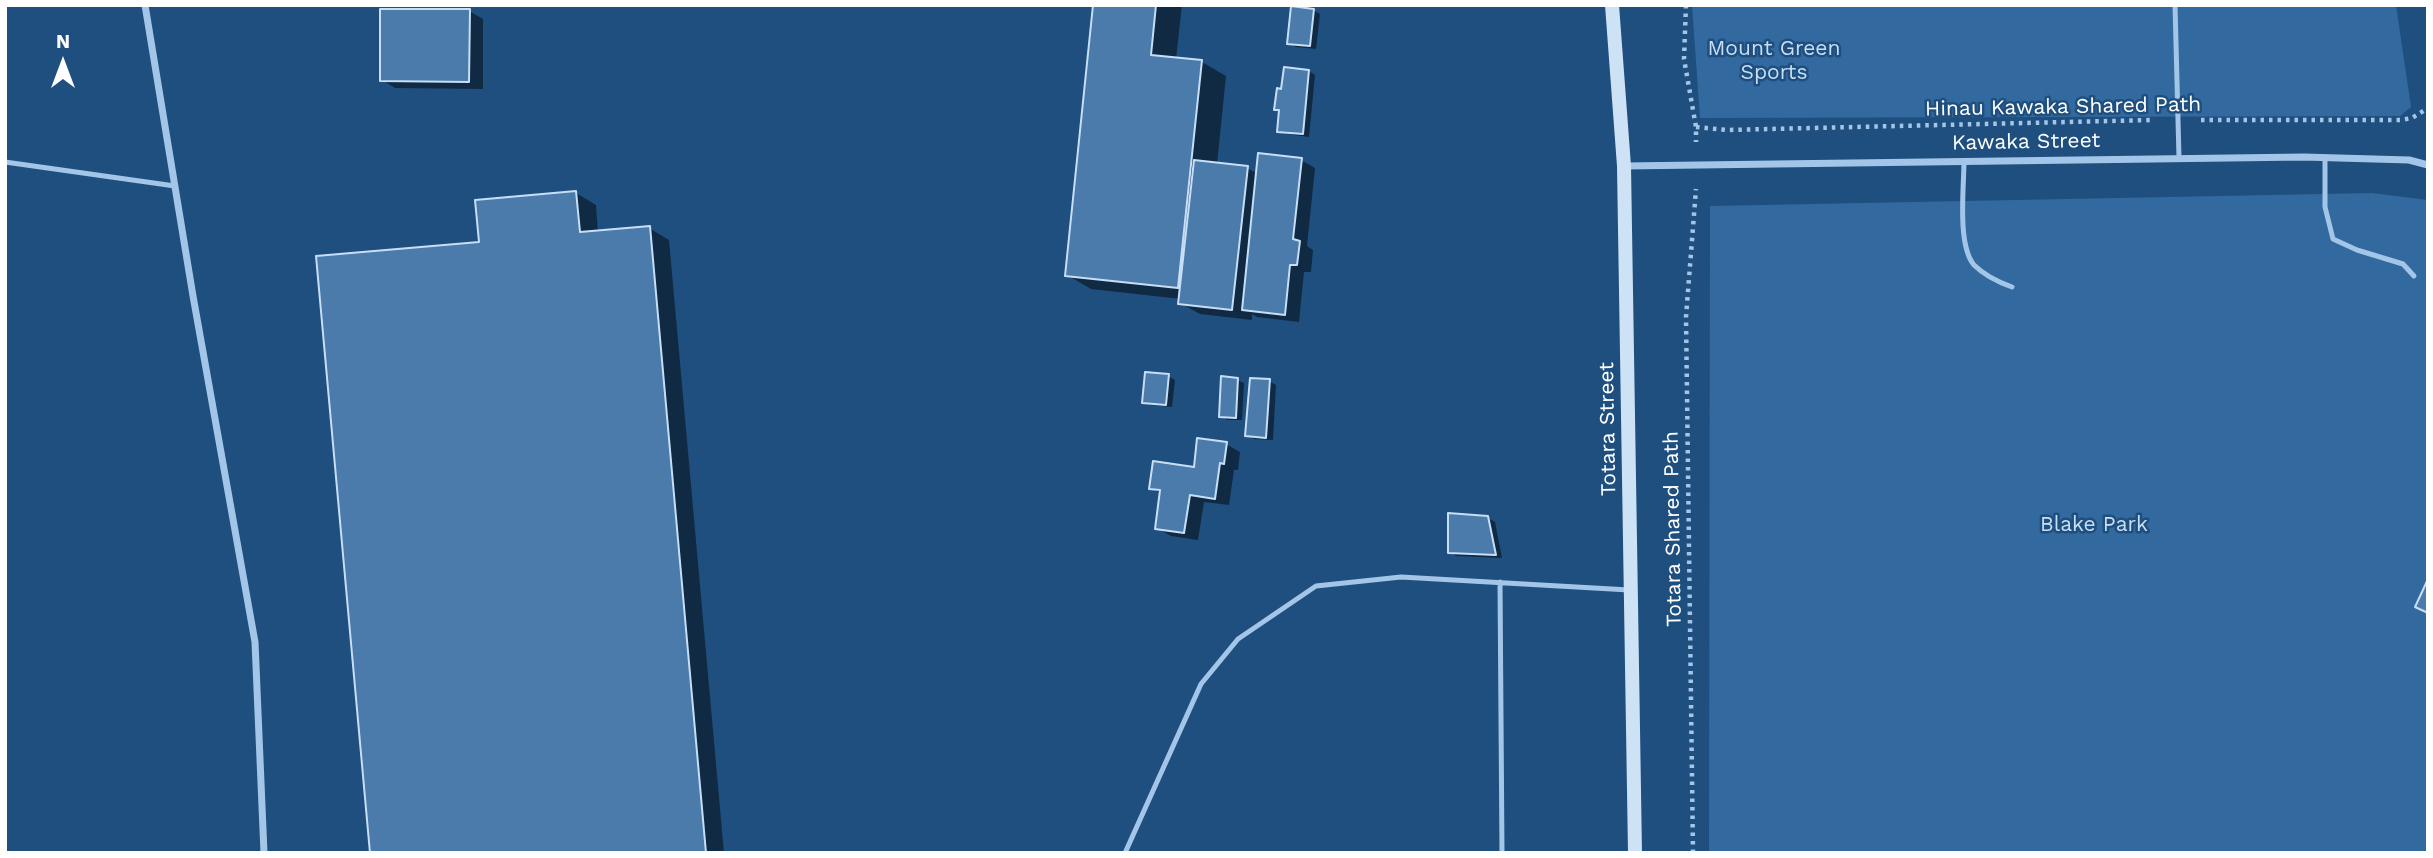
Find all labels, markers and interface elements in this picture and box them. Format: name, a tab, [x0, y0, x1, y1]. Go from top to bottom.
north arrow	[28, 28, 98, 98]
text: N	[56, 30, 70, 53]
park label: Mount Green Sports	[1708, 36, 1840, 86]
street label: Hinau Kawaka Shared Path	[1925, 92, 2201, 122]
street label: Kawaka Street	[1952, 128, 2100, 156]
street label: Totara Street	[1594, 362, 1622, 496]
street label: Totara Shared Path	[1659, 431, 1687, 627]
park label: Blake Park	[2040, 512, 2148, 538]

